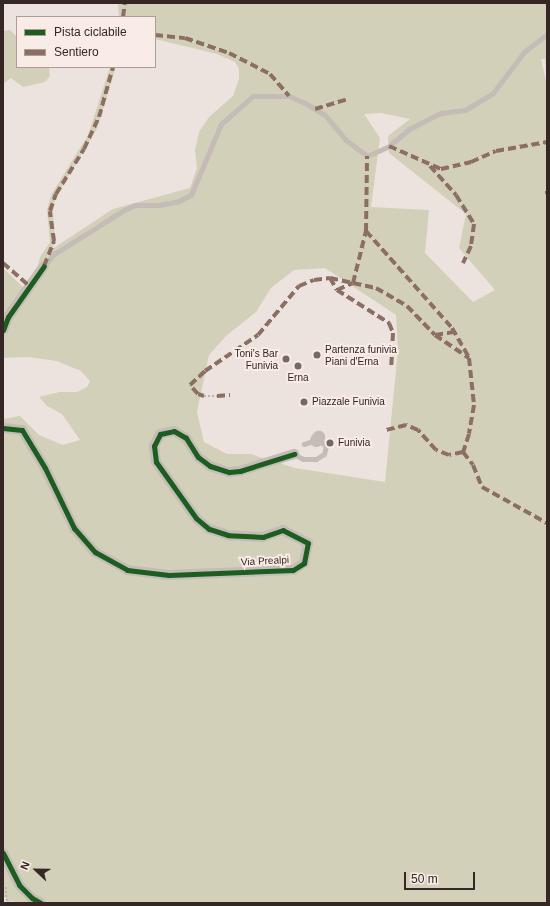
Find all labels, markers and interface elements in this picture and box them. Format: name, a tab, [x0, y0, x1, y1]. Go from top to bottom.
legend	[16, 16, 156, 68]
text: Pista ciclabile	[54, 25, 127, 39]
text: Sentiero	[54, 45, 99, 59]
place label: Partenza funivia Piani d'Erna	[325, 343, 397, 366]
place label: Toni's Bar Funivia	[234, 347, 278, 370]
marker: Partenza funivia Piani d'Erna	[312, 350, 322, 360]
marker: Toni's Bar Funivia	[281, 354, 291, 364]
marker: Erna	[293, 361, 303, 371]
place label: Erna	[287, 372, 309, 384]
place label: Piazzale Funivia	[312, 396, 385, 408]
marker: Piazzale Funivia	[299, 397, 309, 407]
place label: Funivia	[338, 437, 370, 449]
marker: Funivia	[325, 438, 335, 448]
street label: Via Prealpi	[241, 554, 289, 568]
north arrow	[16, 850, 56, 890]
text: N	[18, 860, 32, 871]
scale bar	[406, 864, 477, 890]
text: 50 m	[411, 872, 438, 886]

